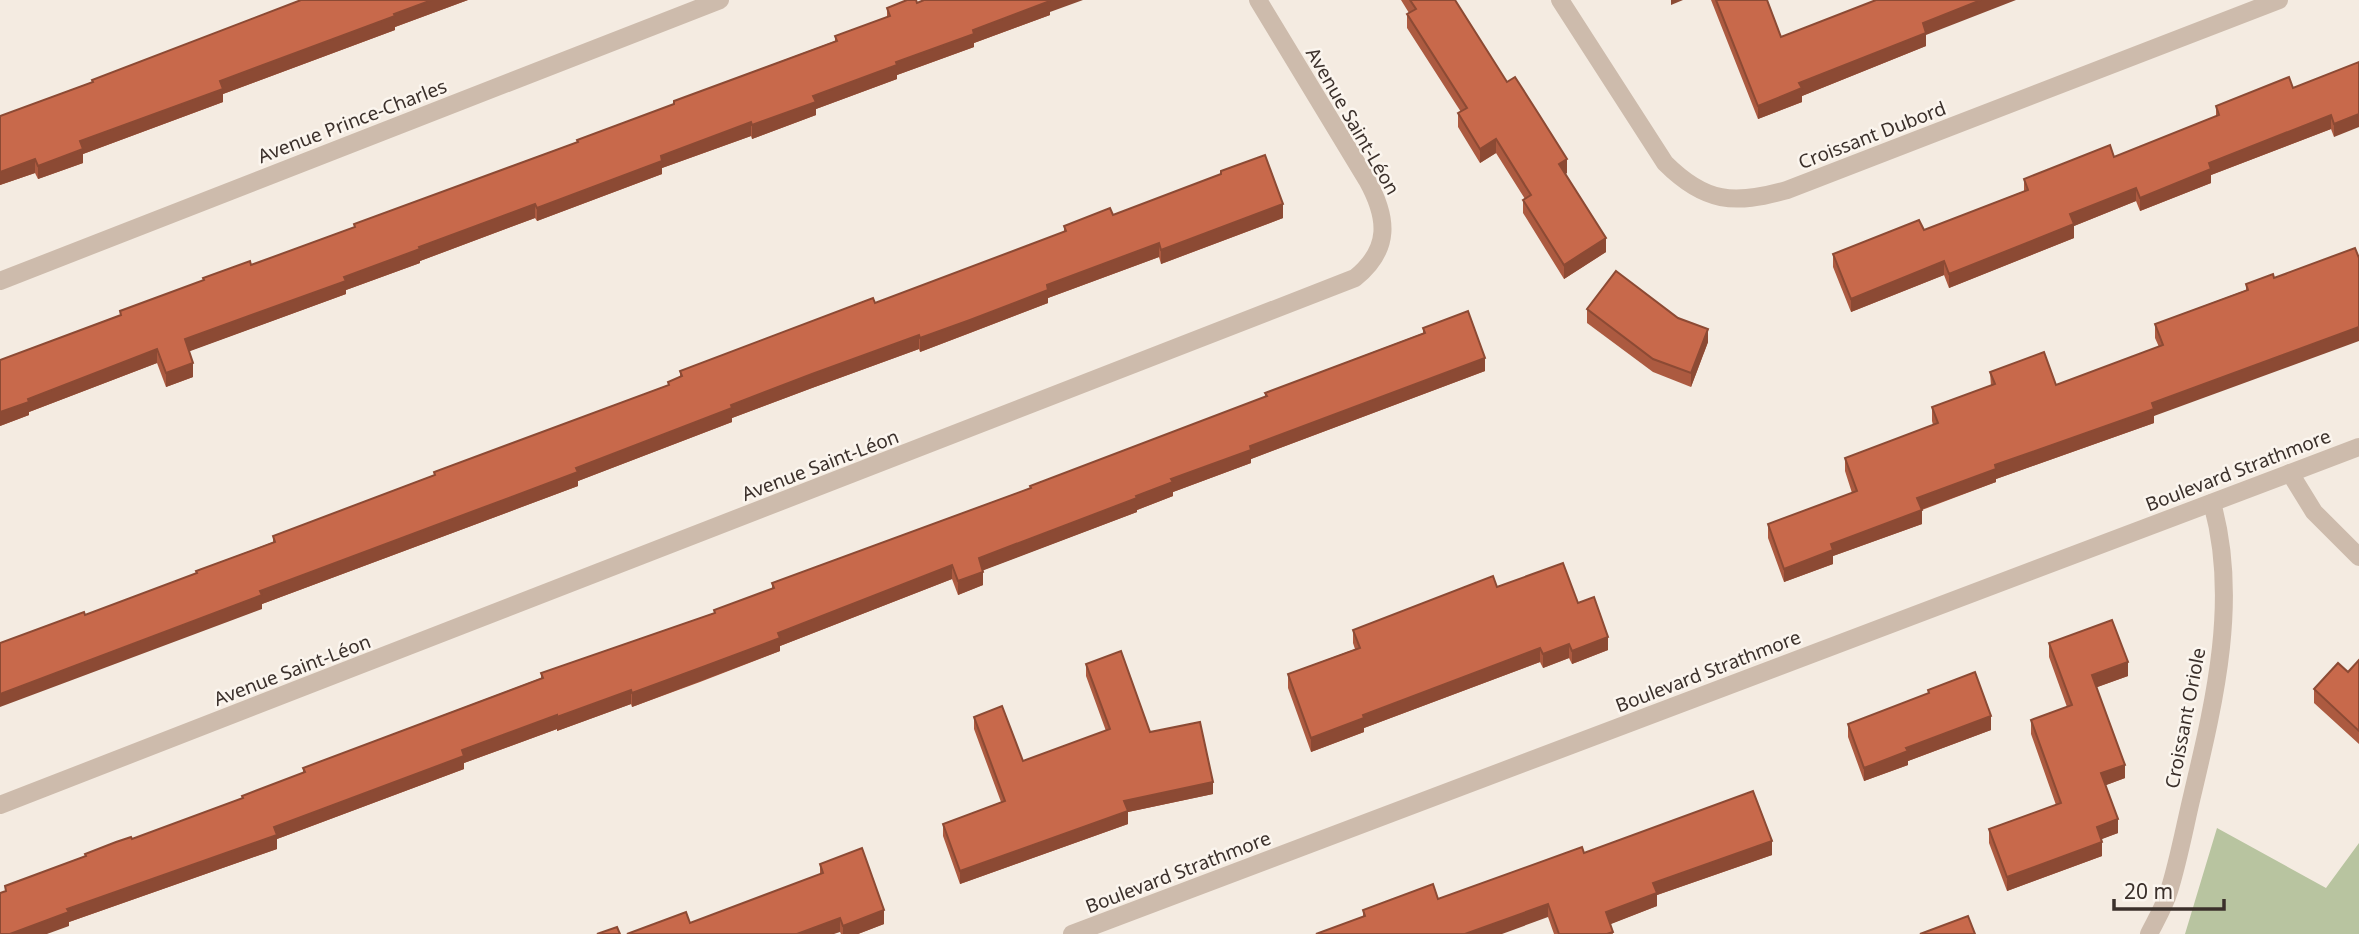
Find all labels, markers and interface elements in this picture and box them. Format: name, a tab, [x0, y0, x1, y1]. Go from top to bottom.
street label: Avenue Saint-Léon	[1300, 42, 1406, 200]
street label: Avenue Prince-Charles	[254, 73, 450, 169]
street label: Croissant Dubord	[1794, 95, 1950, 175]
street label: Avenue Saint-Léon	[738, 423, 902, 507]
street label: Boulevard Strathmore	[2142, 423, 2334, 517]
street label: Boulevard Strathmore	[1612, 624, 1804, 718]
street label: Avenue Saint-Léon	[210, 628, 374, 712]
street label: Croissant Oriole	[2159, 645, 2211, 791]
street label: Boulevard Strathmore	[1082, 825, 1274, 919]
scale bar	[2114, 867, 2224, 911]
text: 20 m	[2124, 877, 2173, 905]

